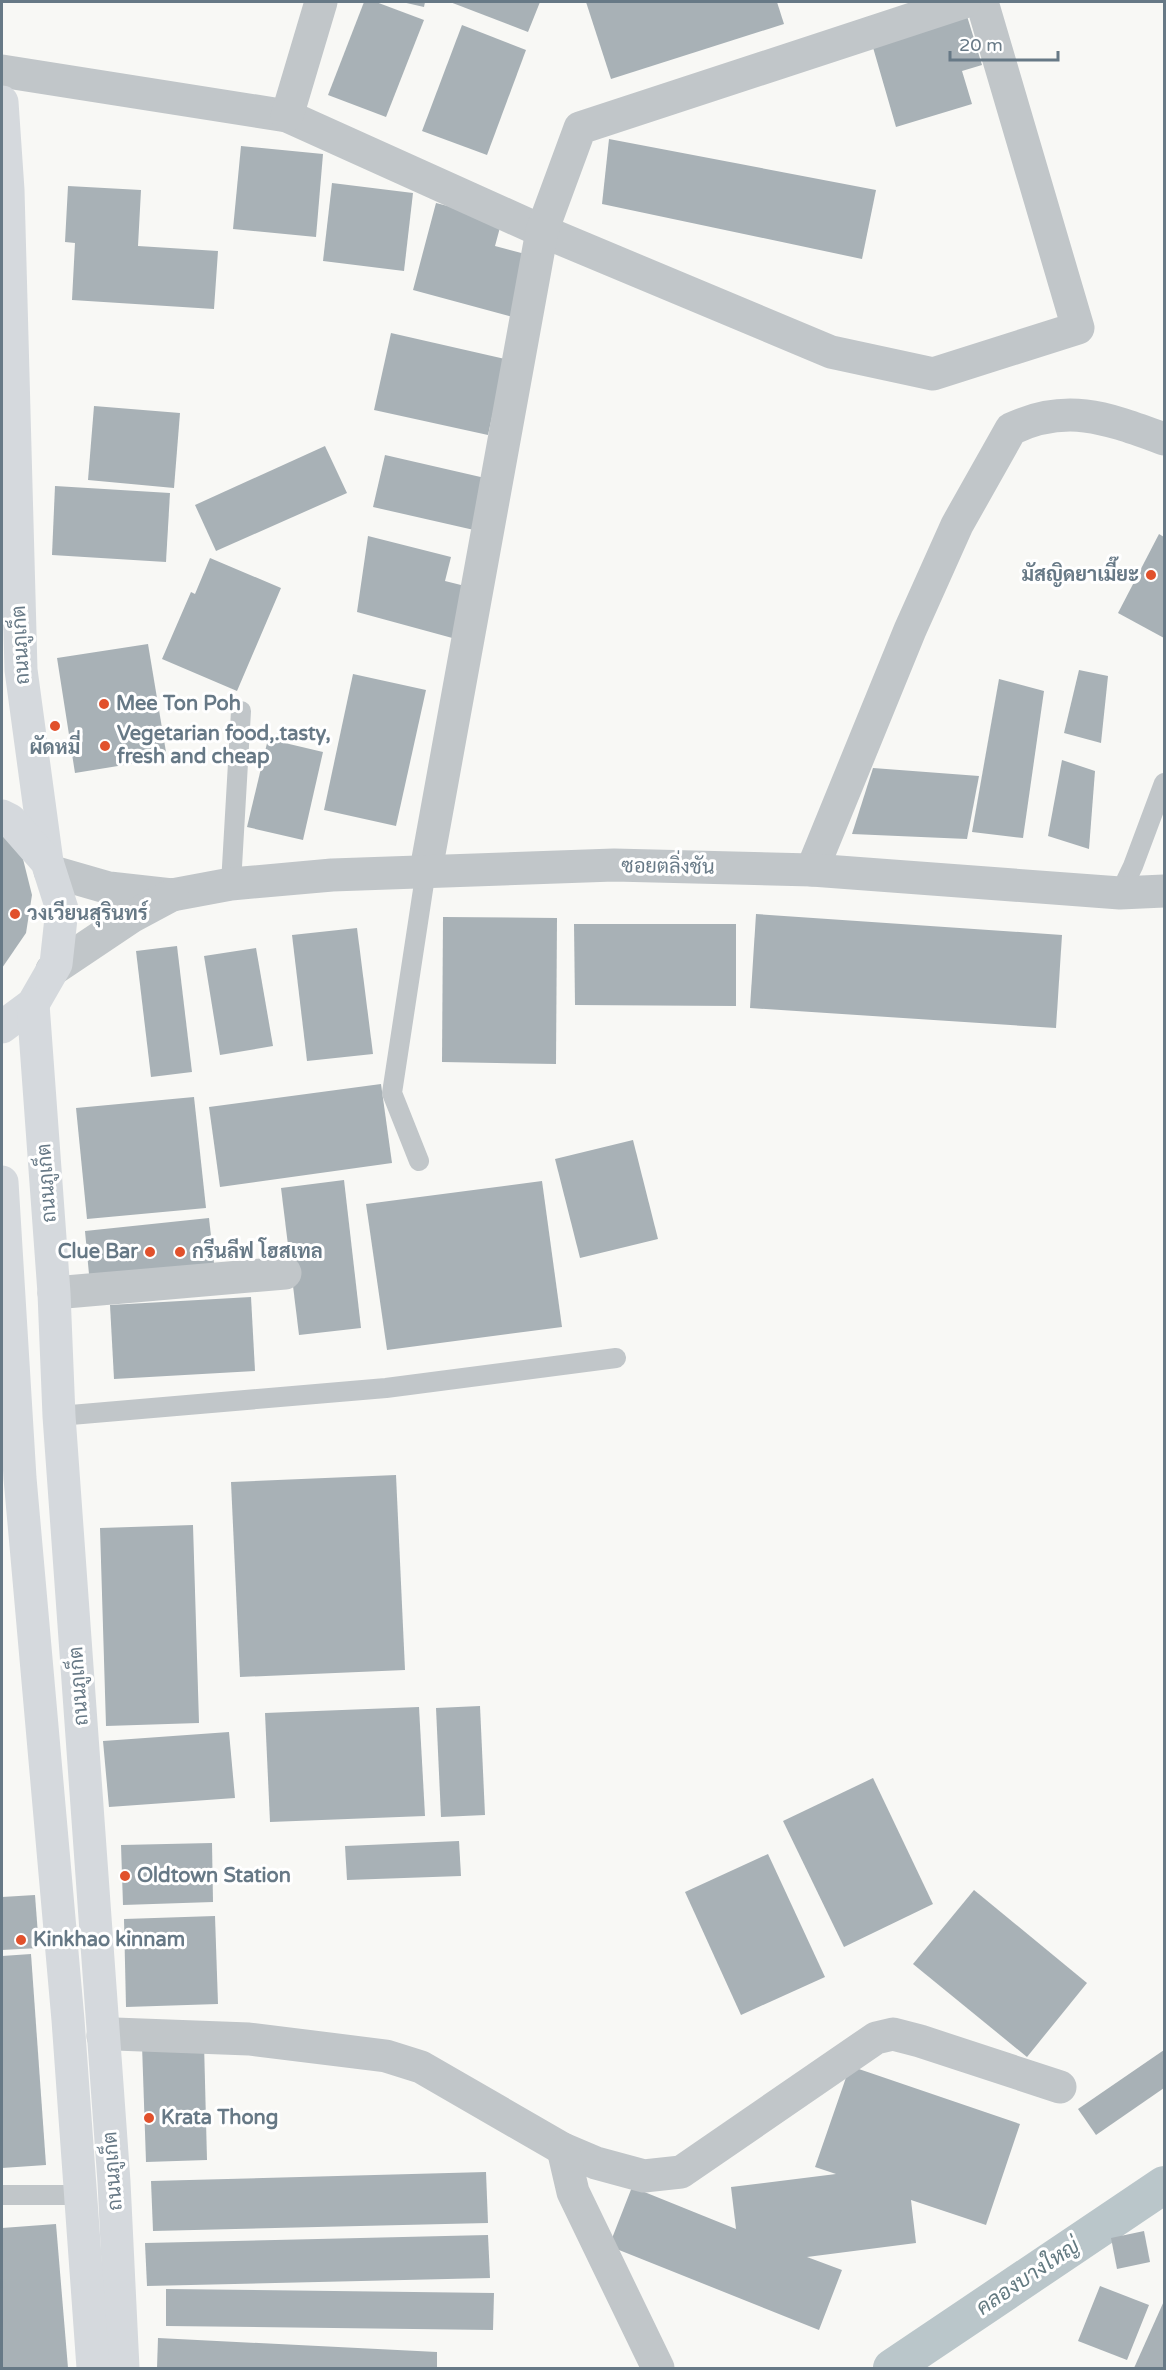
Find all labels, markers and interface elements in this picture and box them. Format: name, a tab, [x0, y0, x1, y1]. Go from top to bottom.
scale bar	[950, 24, 1058, 62]
text: 20 m	[959, 34, 1003, 56]
place label: มัสญิดยาเมี๊ยะ	[1021, 556, 1139, 587]
marker: มัสญิดยาเมี๊ยะ	[1144, 568, 1158, 582]
street label: ถนนภูเก็ต	[3, 605, 37, 685]
place label: Mee Ton Poh	[116, 692, 241, 716]
marker: Mee Ton Poh	[97, 697, 111, 711]
marker: ผัดหมี่	[48, 719, 62, 733]
place label: Vegetarian food,.tasty, fresh and cheap	[117, 722, 331, 769]
place label: ผัดหมี่	[30, 730, 80, 760]
marker: Vegetarian food,.tasty, fresh and cheap	[98, 739, 112, 753]
street label: ซอยตลิ่งชัน	[621, 849, 715, 880]
place label: วงเวียนสุรินทร์	[27, 900, 149, 928]
marker: วงเวียนสุรินทร์	[8, 907, 22, 921]
street label: ถนนภูเก็ต	[28, 1142, 64, 1224]
place label: กรีนลีฟ โฮสเทล	[192, 1237, 323, 1264]
place label: Clue Bar	[58, 1240, 138, 1264]
marker: Clue Bar	[143, 1245, 157, 1259]
marker: กรีนลีฟ โฮสเทล	[173, 1245, 187, 1259]
street label: ถนนภูเก็ต	[60, 1645, 96, 1727]
place label: Oldtown Station	[137, 1864, 291, 1888]
marker: Oldtown Station	[118, 1869, 132, 1883]
place label: Kinkhao kinnam	[33, 1928, 185, 1952]
marker: Kinkhao kinnam	[14, 1933, 28, 1947]
place label: Krata Thong	[161, 2106, 278, 2130]
marker: Krata Thong	[142, 2111, 156, 2125]
street label: ถนนภูเก็ต	[94, 2130, 130, 2212]
water label: คลองบางใหญ่	[971, 2232, 1085, 2321]

